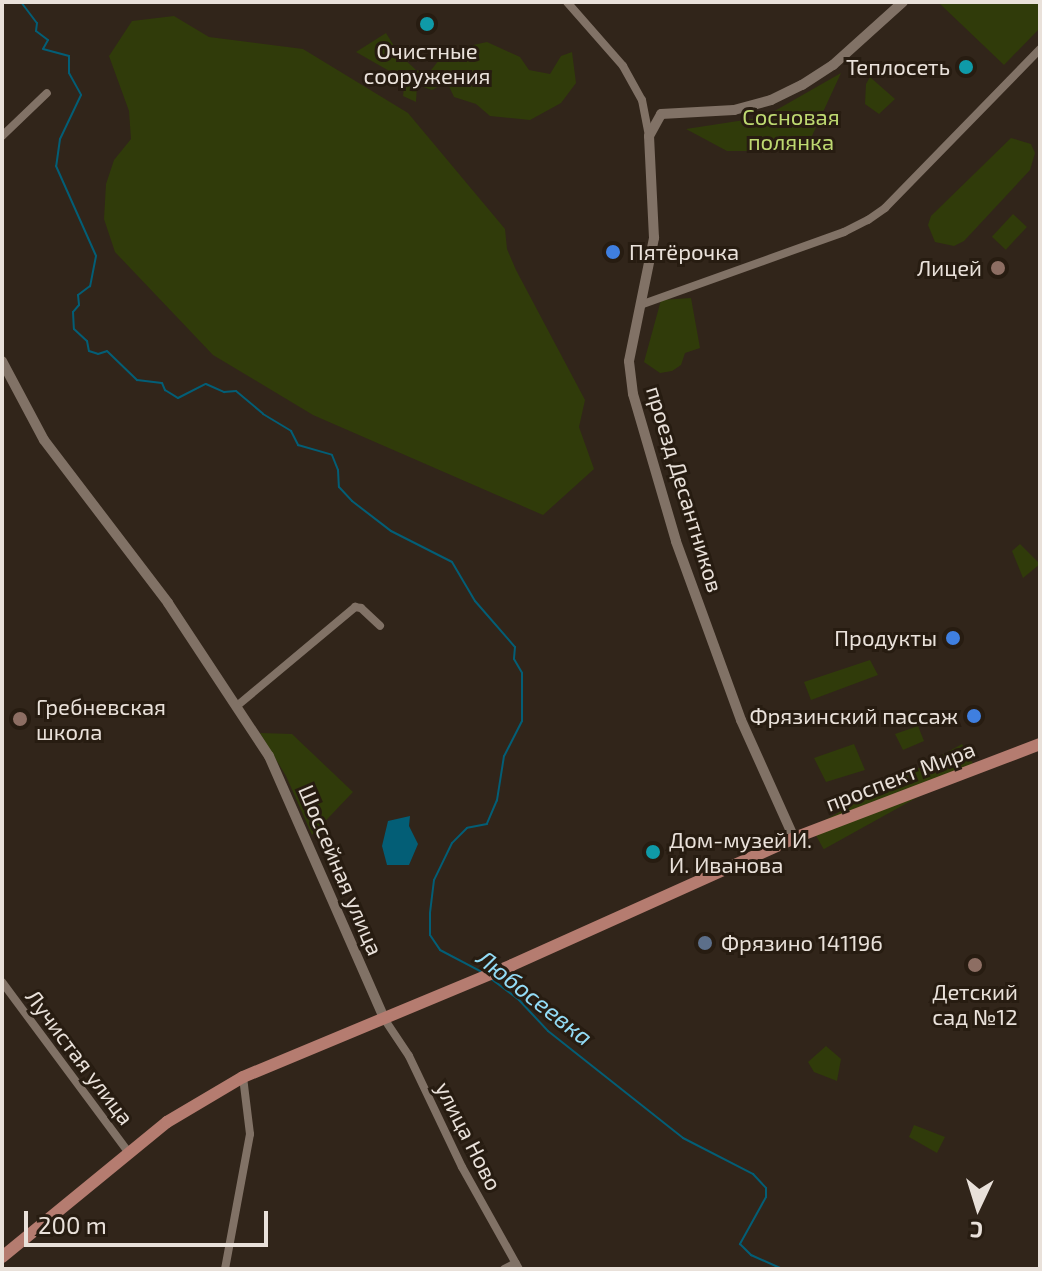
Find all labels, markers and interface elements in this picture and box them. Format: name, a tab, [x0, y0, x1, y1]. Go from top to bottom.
marker: Очистные сооружения	[418, 15, 436, 33]
place label: Очистные сооружения	[363, 37, 491, 88]
place label: Теплосеть	[846, 54, 950, 80]
marker: Теплосеть	[957, 58, 975, 76]
park label: Сосновая полянка	[742, 103, 840, 154]
place label: Пятёрочка	[629, 239, 739, 265]
marker: Пятёрочка	[604, 243, 622, 261]
place label: Лицей	[917, 255, 982, 281]
marker: Лицей	[989, 259, 1007, 277]
street label: проезд Десантников	[641, 383, 729, 595]
place label: Продукты	[834, 625, 937, 651]
marker: Продукты	[944, 629, 962, 647]
place label: Гребневская школа	[36, 693, 166, 744]
place label: Фрязинский пассаж	[749, 703, 958, 729]
marker: Фрязинский пассаж	[965, 707, 983, 725]
marker: Гребневская школа	[11, 710, 29, 728]
street label: проспект Мира	[821, 735, 979, 817]
street label: Шоссейная улица	[293, 781, 389, 959]
place label: Дом-музей И. И. Иванова	[669, 826, 812, 878]
marker: Дом-музей И. И. Иванова	[644, 843, 662, 861]
place label: Фрязино 141196	[721, 930, 883, 956]
marker: Фрязино 141196	[696, 934, 714, 952]
water label: Любосеевка	[471, 943, 599, 1051]
marker: Детский сад №12	[966, 956, 984, 974]
place label: Детский сад №12	[932, 978, 1018, 1030]
street label: Лучистая улица	[21, 984, 139, 1130]
street label: улица Ново	[430, 1077, 508, 1195]
north arrow	[938, 1167, 1018, 1247]
scale bar	[28, 1195, 272, 1245]
text: 200 m	[38, 1210, 107, 1239]
text: С	[969, 1218, 984, 1244]

